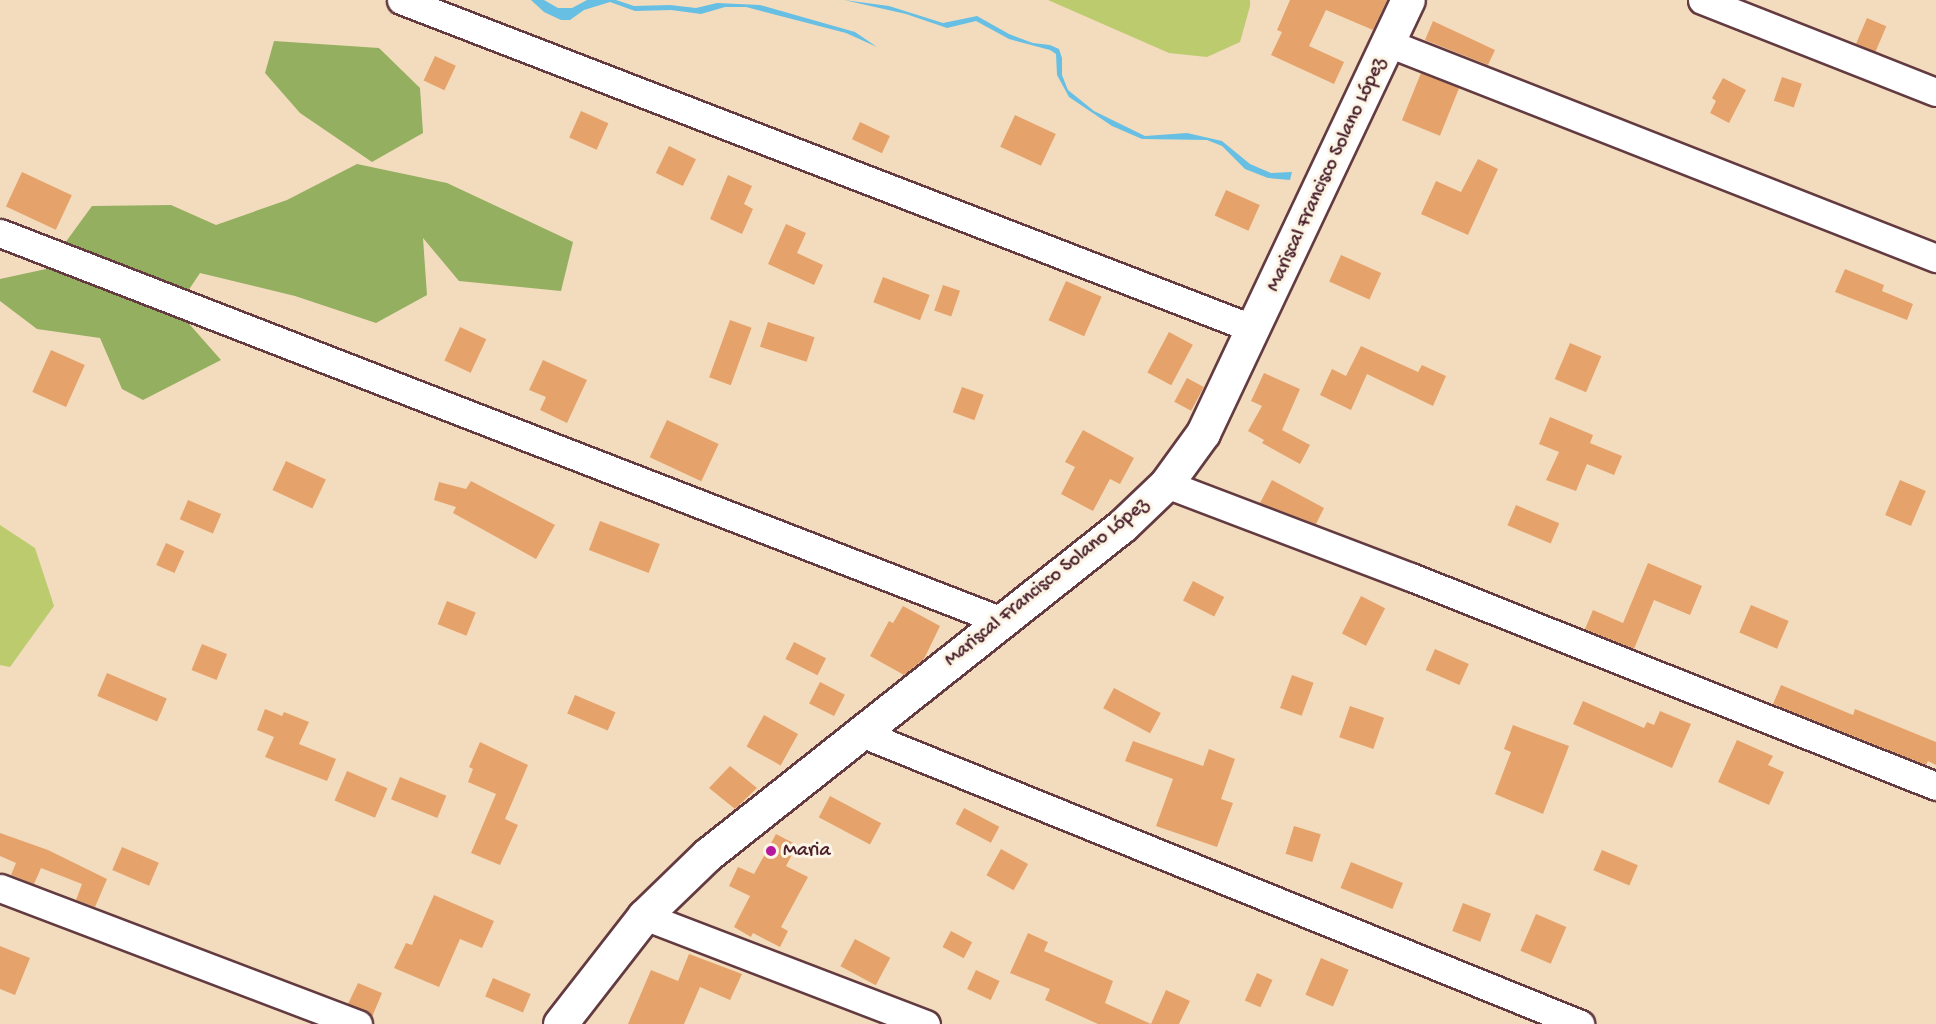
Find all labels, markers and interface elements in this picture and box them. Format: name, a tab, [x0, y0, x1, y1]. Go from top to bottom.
street label: Mariscal Francisco Solano López	[1262, 54, 1392, 296]
street label: Mariscal Francisco Solano López	[940, 493, 1154, 673]
place label: Maria	[783, 839, 830, 863]
marker: Maria	[764, 844, 778, 858]

